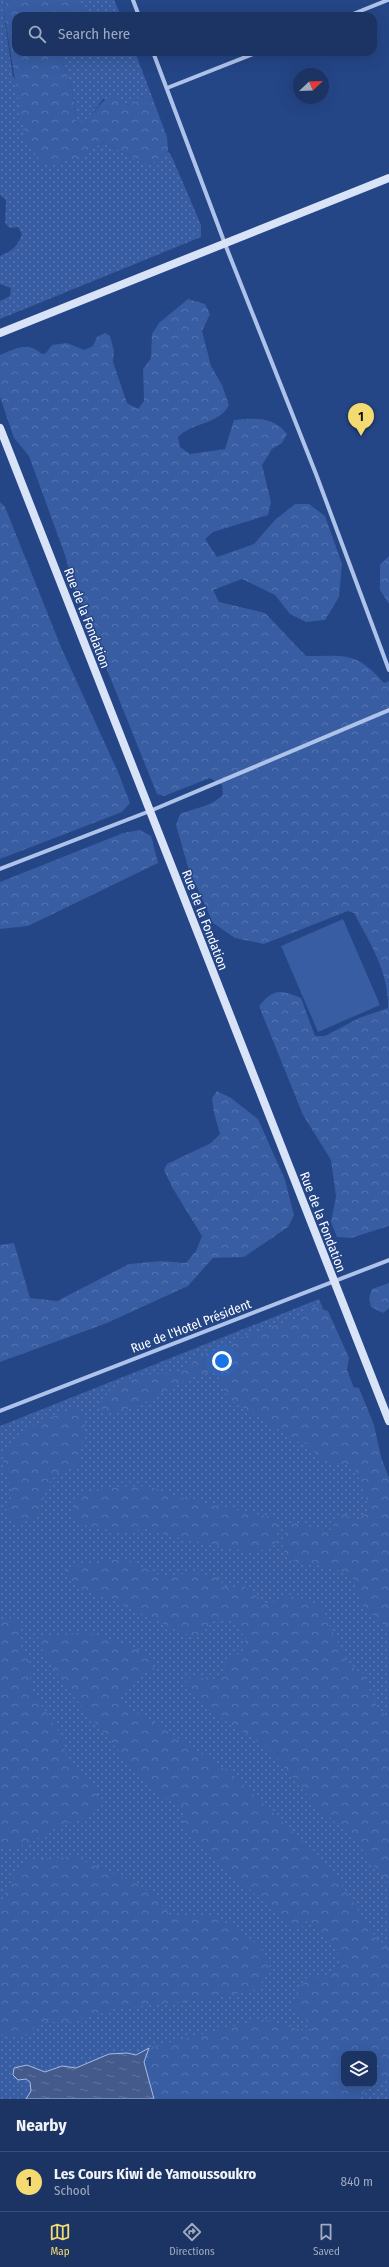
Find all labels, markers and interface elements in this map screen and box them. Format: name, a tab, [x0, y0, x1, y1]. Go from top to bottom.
search box	[12, 12, 377, 56]
icon: search	[26, 23, 48, 45]
text: Search here	[58, 25, 130, 43]
north arrow	[293, 68, 329, 104]
pin: 1	[348, 403, 374, 436]
street label: Rue de la Fondation	[61, 566, 113, 670]
street label: Rue de la Fondation	[179, 868, 231, 972]
street label: Rue de la Fondation	[297, 1170, 349, 1274]
street label: Rue de l'Hotel Président	[129, 1296, 254, 1356]
your location	[212, 1351, 232, 1371]
map controls	[341, 2051, 377, 2087]
button: layers	[341, 2051, 377, 2087]
text: Nearby	[16, 2115, 67, 2136]
text: Les Cours Kiwi de Yamoussoukro	[54, 2165, 256, 2183]
text: 1	[26, 2174, 32, 2189]
text: 840 m	[340, 2174, 373, 2189]
text: School	[54, 2183, 90, 2198]
tab: Map	[49, 2221, 71, 2258]
tab: Directions	[169, 2221, 215, 2258]
tab: Saved	[313, 2221, 340, 2258]

